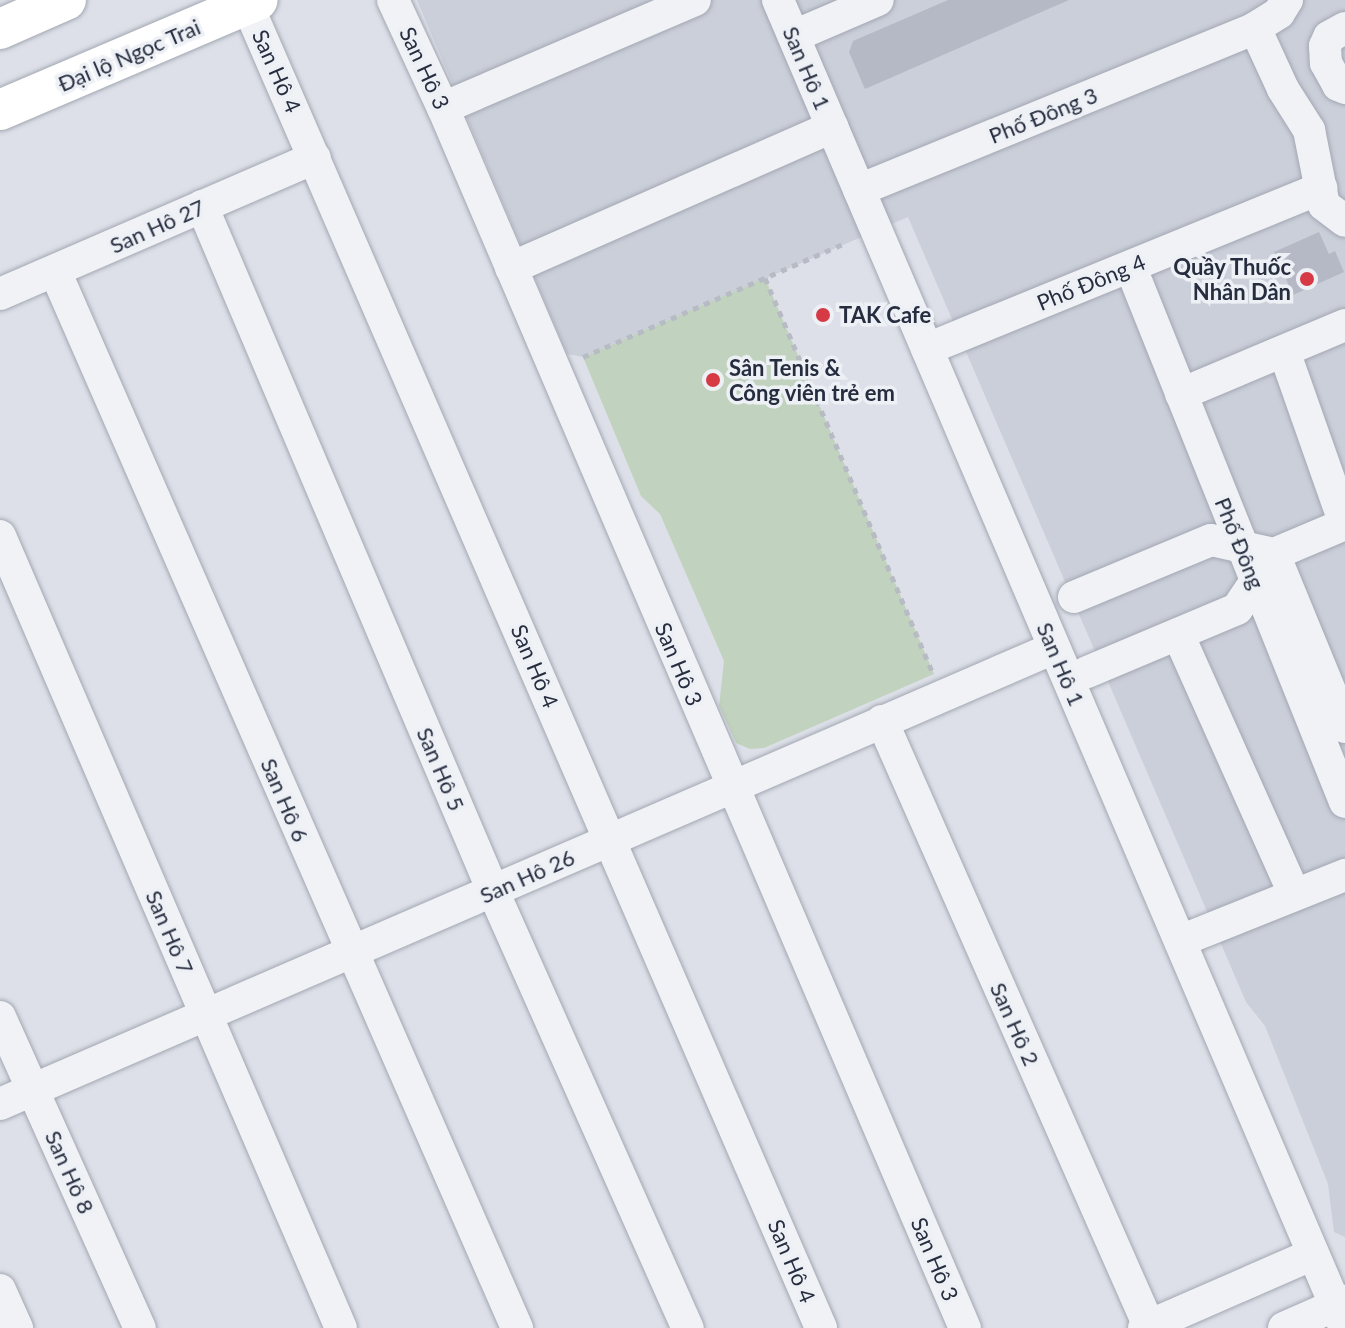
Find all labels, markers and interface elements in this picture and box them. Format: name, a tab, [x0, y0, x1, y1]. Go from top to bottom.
street label: Đại lộ Ngọc Trai	[54, 13, 204, 97]
street label: San Hô 1	[778, 22, 836, 114]
street label: San Hô 3	[394, 23, 456, 113]
street label: San Hô 4	[247, 25, 307, 117]
street label: Phố Đông 3	[985, 81, 1101, 149]
street label: San Hô 27	[106, 193, 208, 259]
street label: Phố Đông 4	[1033, 248, 1149, 316]
place label: Quầy Thuốc Nhân Dân	[1172, 253, 1291, 304]
marker: Quầy Thuốc Nhân Dân	[1298, 270, 1316, 288]
place label: TAK Cafe	[839, 302, 931, 328]
marker: TAK Cafe	[814, 306, 832, 324]
place label: Sân Tenis & Công viên trẻ em	[729, 354, 895, 406]
marker: Sân Tenis & Công viên trẻ em	[704, 371, 722, 389]
street label: Phố Đông	[1210, 493, 1270, 593]
street label: San Hô 3	[650, 618, 708, 710]
street label: San Hô 1	[1032, 618, 1090, 710]
street label: San Hô 4	[506, 620, 564, 712]
street label: San Hô 5	[412, 723, 470, 815]
street label: San Hô 6	[256, 754, 314, 846]
street label: San Hô 26	[476, 843, 578, 909]
street label: San Hô 7	[141, 886, 199, 978]
street label: San Hô 2	[985, 978, 1045, 1070]
street label: San Hô 8	[40, 1126, 100, 1218]
street label: San Hô 3	[906, 1213, 964, 1305]
street label: San Hô 4	[763, 1215, 821, 1307]

